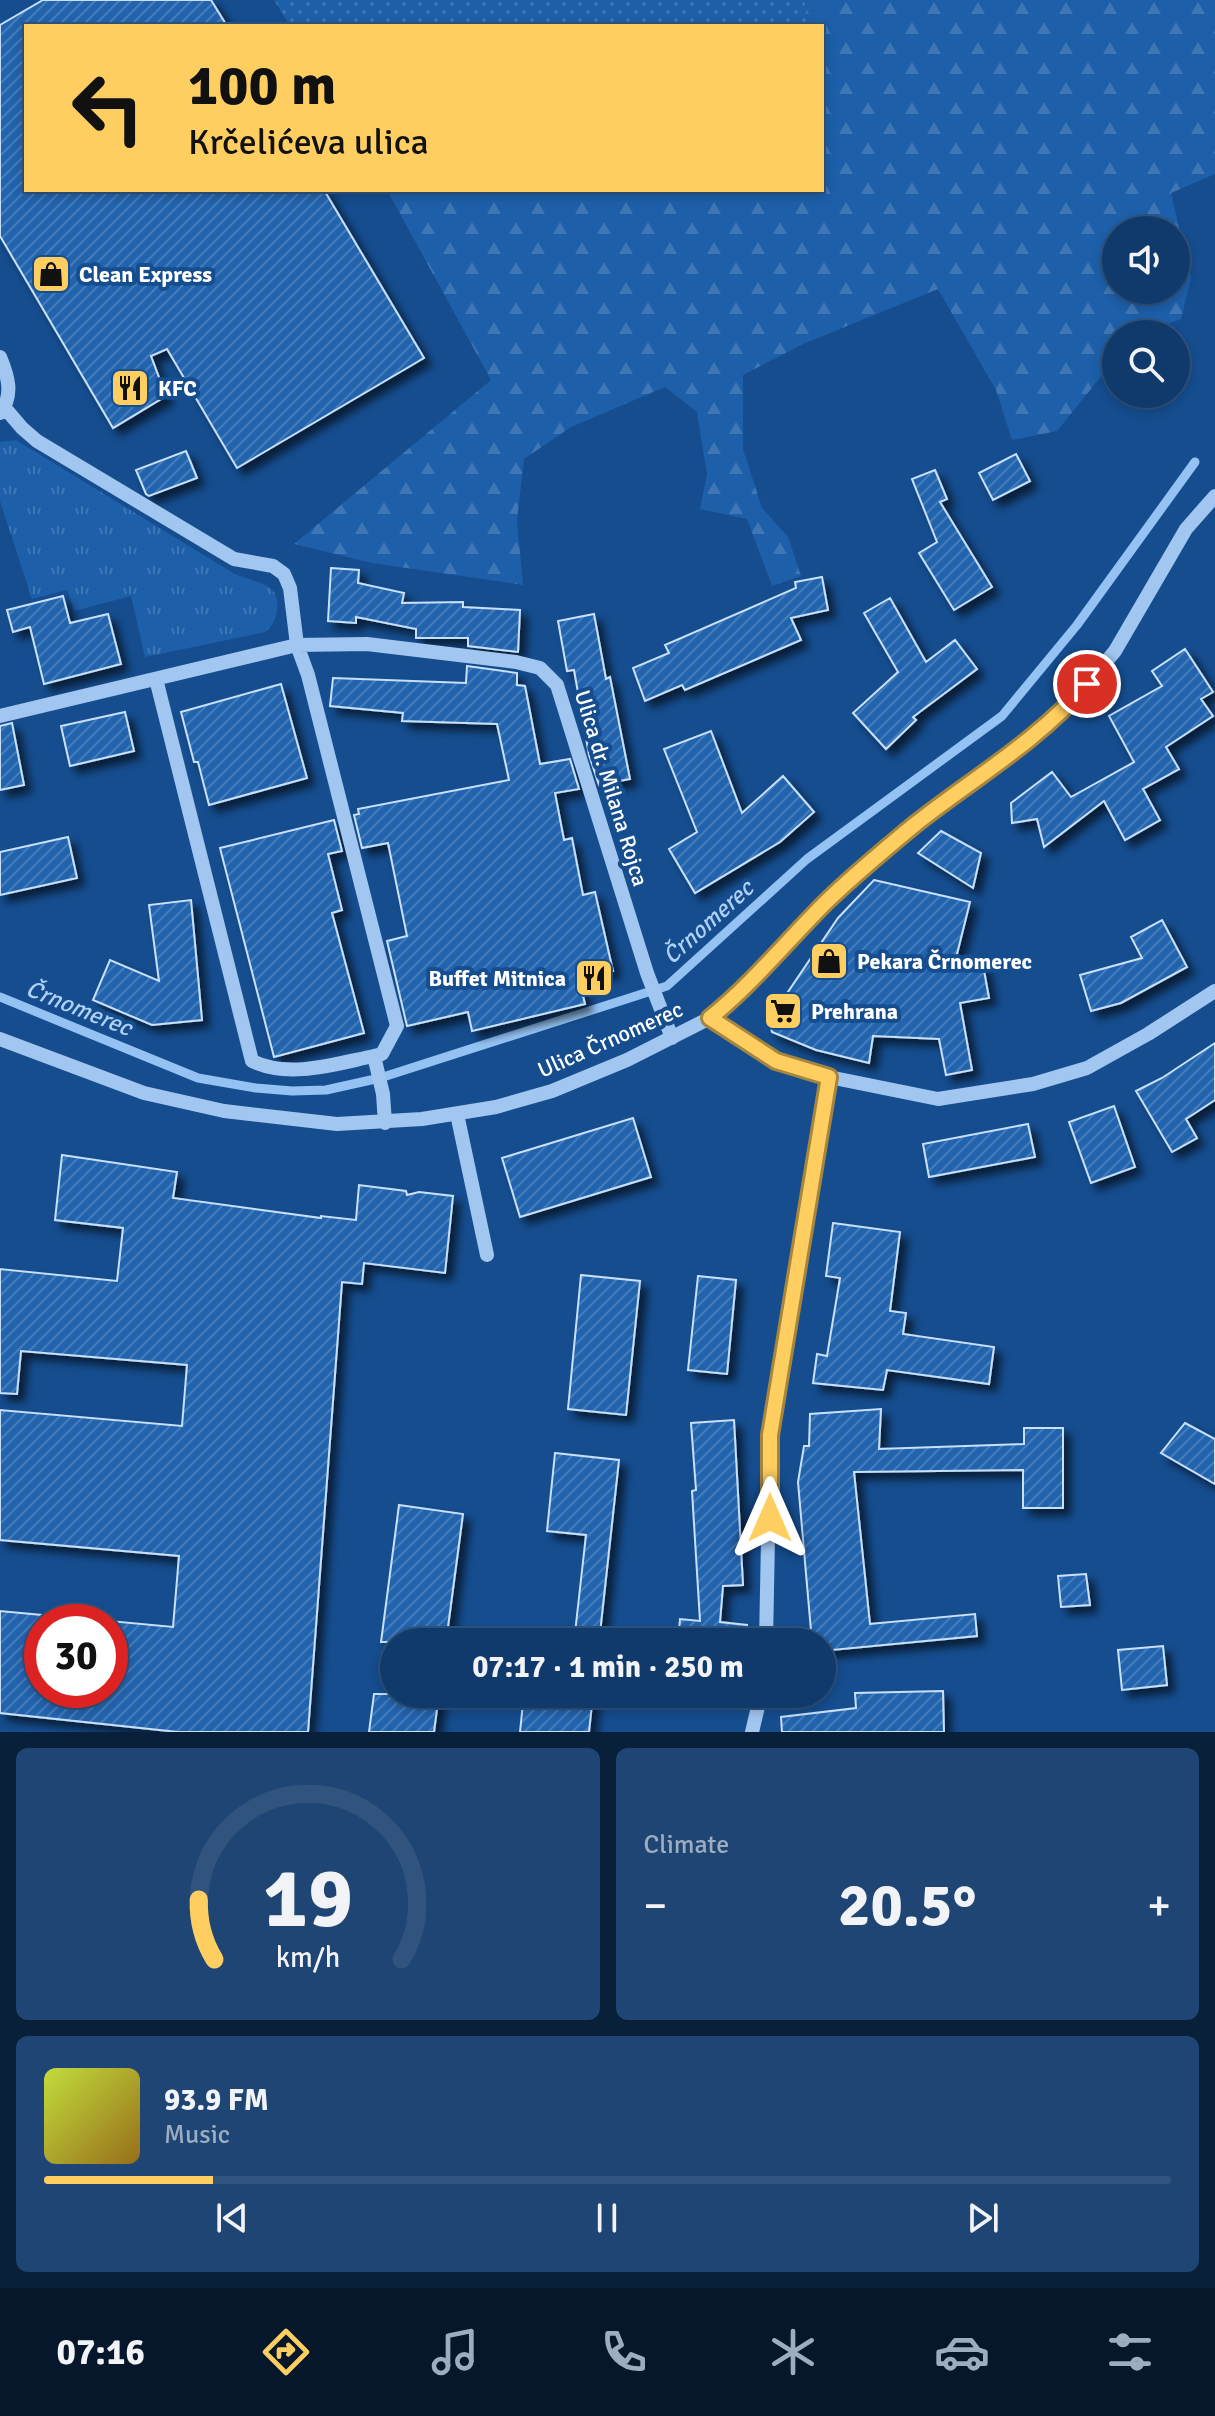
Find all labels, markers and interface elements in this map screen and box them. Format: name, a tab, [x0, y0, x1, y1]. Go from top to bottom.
text: 100 m	[188, 51, 336, 120]
icon: left	[56, 56, 160, 160]
text: Krčelićeva ulica	[188, 120, 429, 165]
map controls	[1102, 216, 1190, 408]
button: sound	[1102, 216, 1190, 304]
shop icon: Clean Express	[30, 253, 72, 295]
place label: Clean Express	[79, 261, 212, 288]
button: search	[1102, 320, 1190, 408]
restaurant icon: KFC	[109, 367, 151, 409]
place label: KFC	[158, 375, 197, 402]
pin	[1053, 650, 1121, 718]
icon: arrive	[1065, 662, 1109, 706]
street label: Ulica dr. Milana Rojca	[569, 687, 654, 889]
water label: Črnomerec	[656, 872, 761, 971]
shop icon: Pekara Črnomerec	[808, 940, 850, 982]
place label: Pekara Črnomerec	[857, 948, 1032, 975]
restaurant icon: Buffet Mitnica	[573, 957, 615, 999]
place label: Buffet Mitnica	[428, 965, 566, 992]
water label: Črnomerec	[22, 973, 138, 1043]
supermarket icon: Prehrana	[762, 990, 804, 1032]
street label: Ulica Črnomerec	[534, 995, 687, 1083]
place label: Prehrana	[811, 998, 898, 1025]
position arrow	[728, 1476, 812, 1560]
speed limit sign: 30	[24, 1604, 128, 1708]
text: 07:17 · 1 min · 250 m	[472, 1649, 744, 1686]
text: Climate	[644, 1829, 729, 1861]
text: 19	[263, 1848, 353, 1950]
text: 20.5°	[838, 1869, 976, 1943]
text: −	[644, 1879, 667, 1933]
text: +	[1147, 1879, 1171, 1933]
text: km/h	[275, 1940, 340, 1975]
text: 93.9 FM	[164, 2082, 269, 2119]
text: Music	[164, 2119, 230, 2151]
icon: previous	[210, 2196, 254, 2240]
icon: pause	[585, 2196, 629, 2240]
icon: next	[961, 2196, 1005, 2240]
icon: directions	[258, 2324, 314, 2380]
icon: music	[427, 2324, 483, 2380]
icon: phone	[596, 2324, 652, 2380]
icon: climate	[765, 2324, 821, 2380]
icon: car	[934, 2324, 990, 2380]
icon: filters	[1102, 2324, 1158, 2380]
text: 07:16	[56, 2330, 145, 2375]

